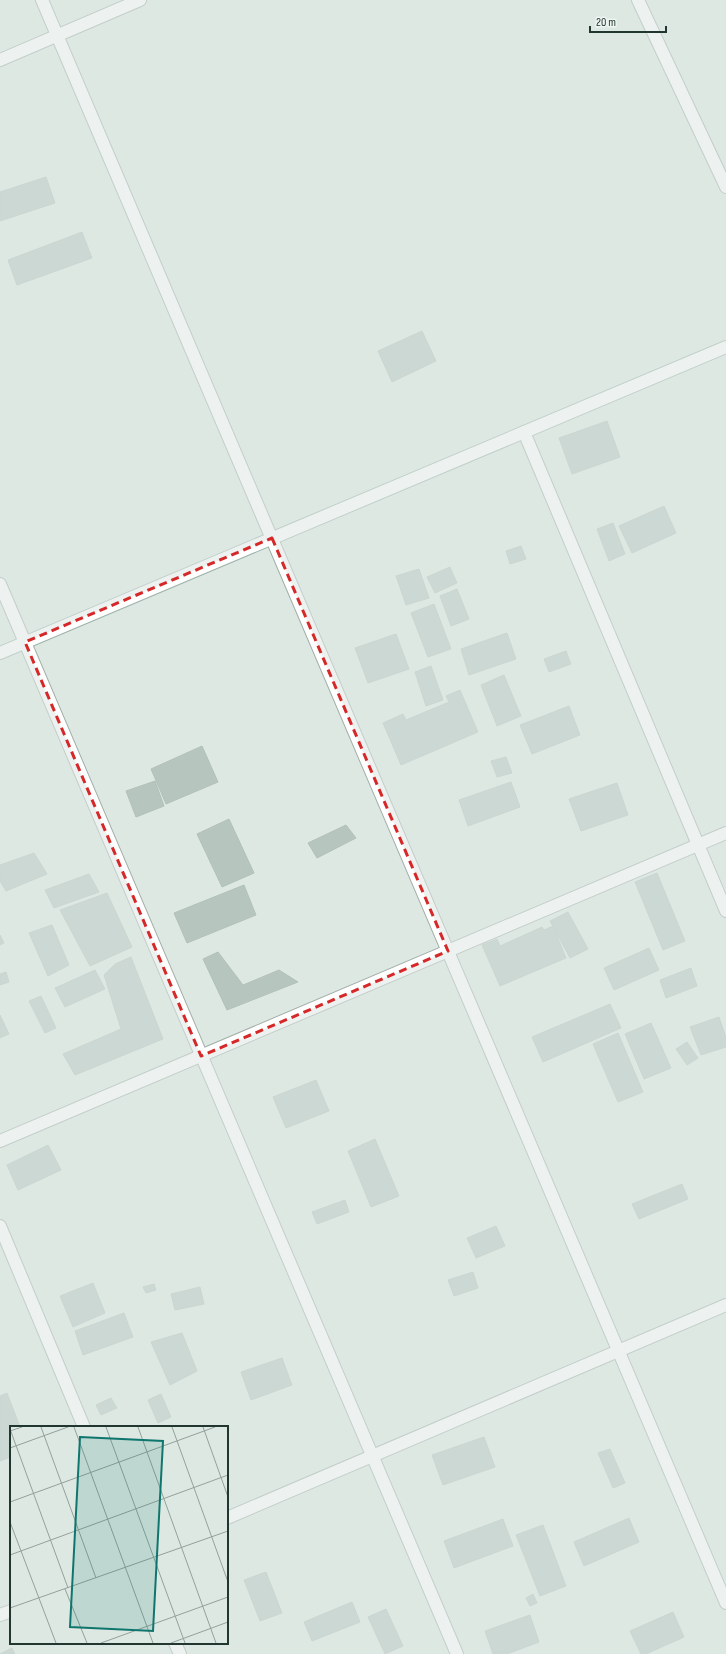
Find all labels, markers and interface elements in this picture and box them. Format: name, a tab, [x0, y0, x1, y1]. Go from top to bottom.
scale bar	[590, 8, 666, 34]
text: 20 m	[596, 15, 616, 30]
inset map	[10, 1426, 228, 1644]

